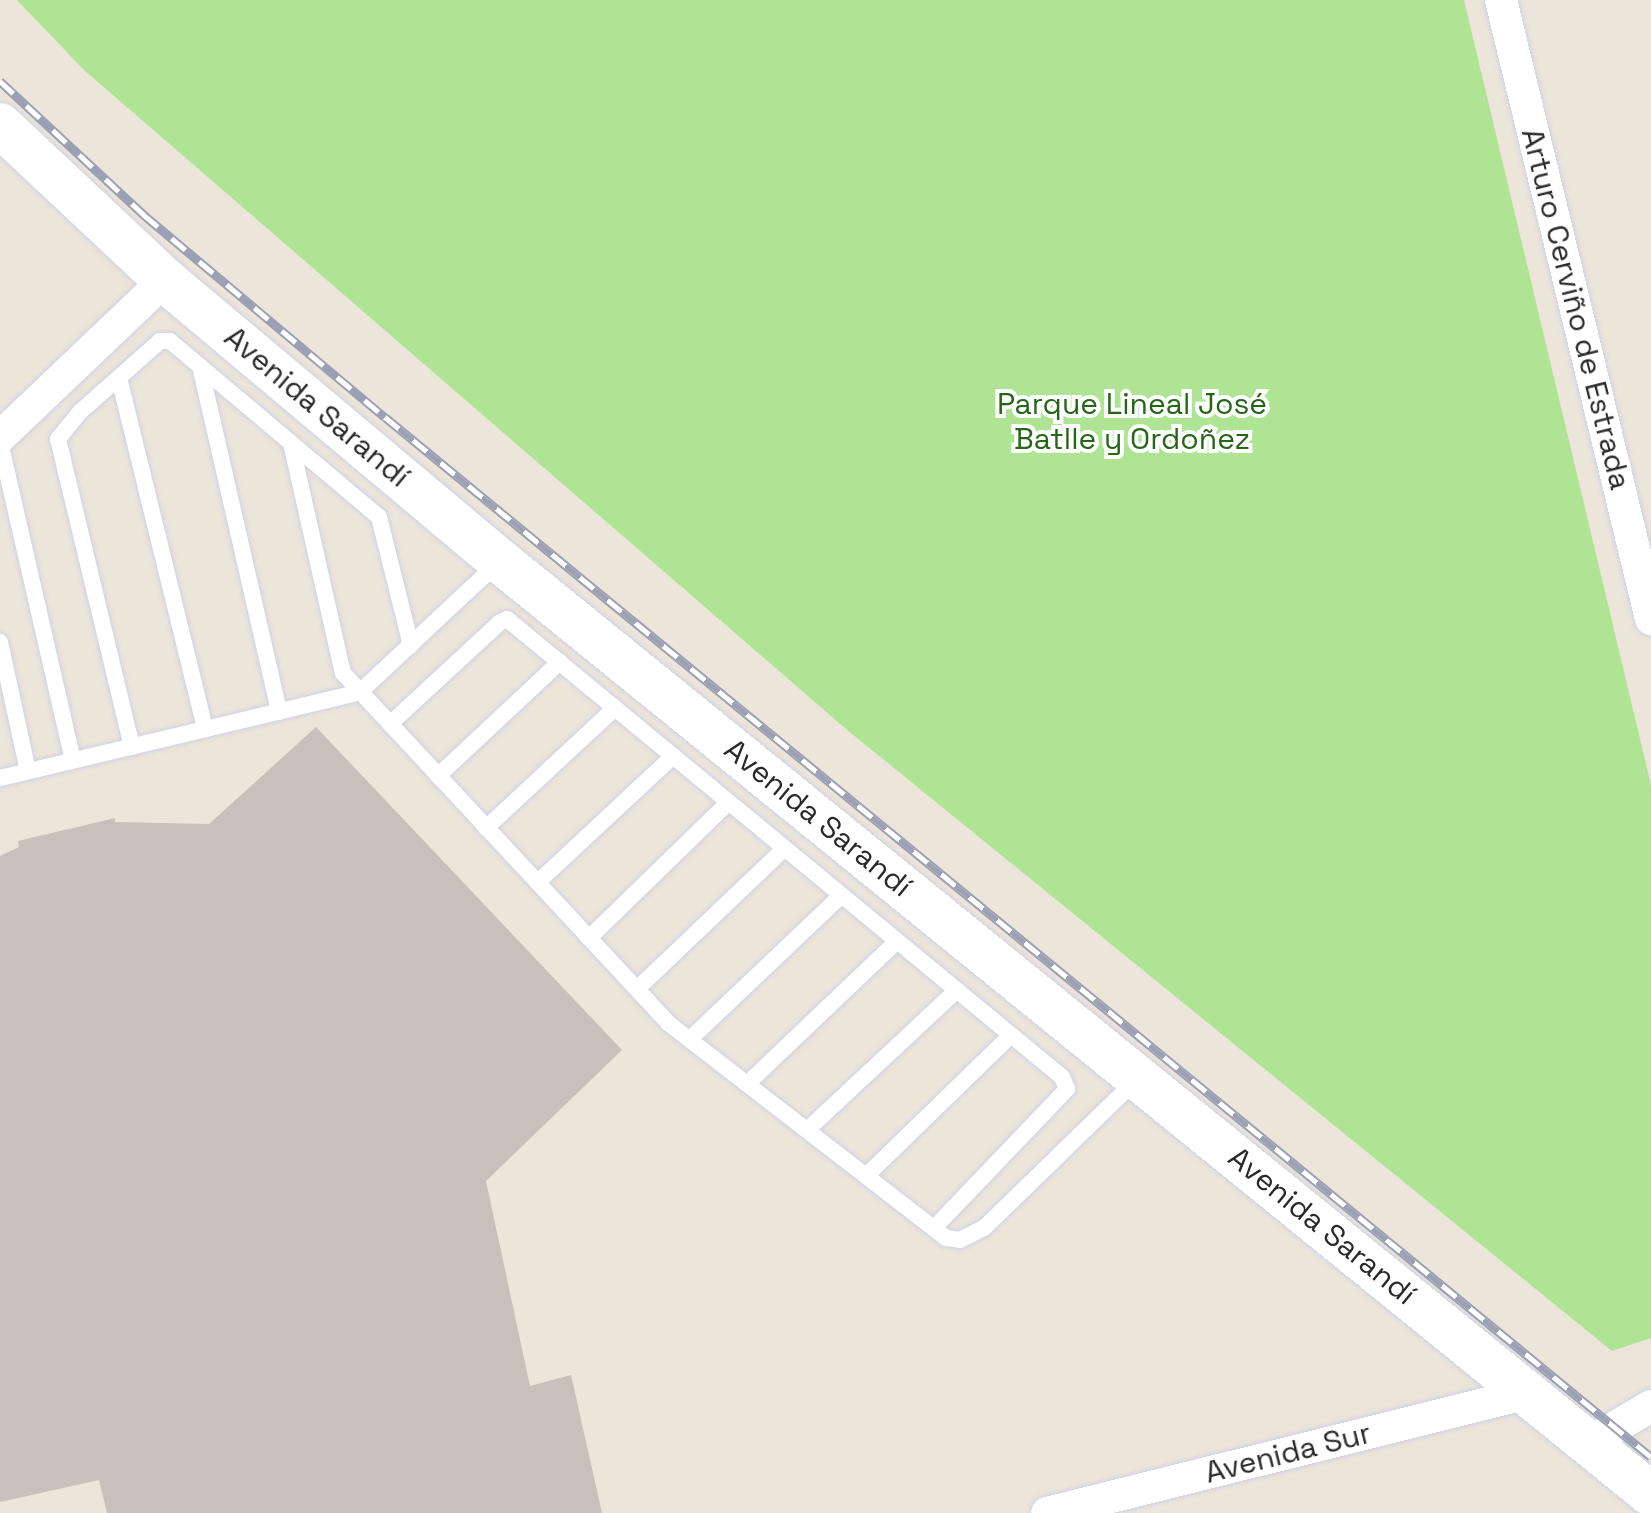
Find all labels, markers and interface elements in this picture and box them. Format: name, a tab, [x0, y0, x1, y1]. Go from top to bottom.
street label: Arturo Cerviño de Estrada	[1514, 125, 1638, 493]
street label: Avenida Sarandí	[217, 319, 417, 495]
park label: Parque Lineal José Batlle y Ordoñez	[997, 386, 1267, 456]
street label: Avenida Sarandí	[717, 731, 919, 905]
street label: Avenida Sarandí	[1221, 1139, 1423, 1313]
street label: Avenida Sur	[1201, 1415, 1375, 1491]

